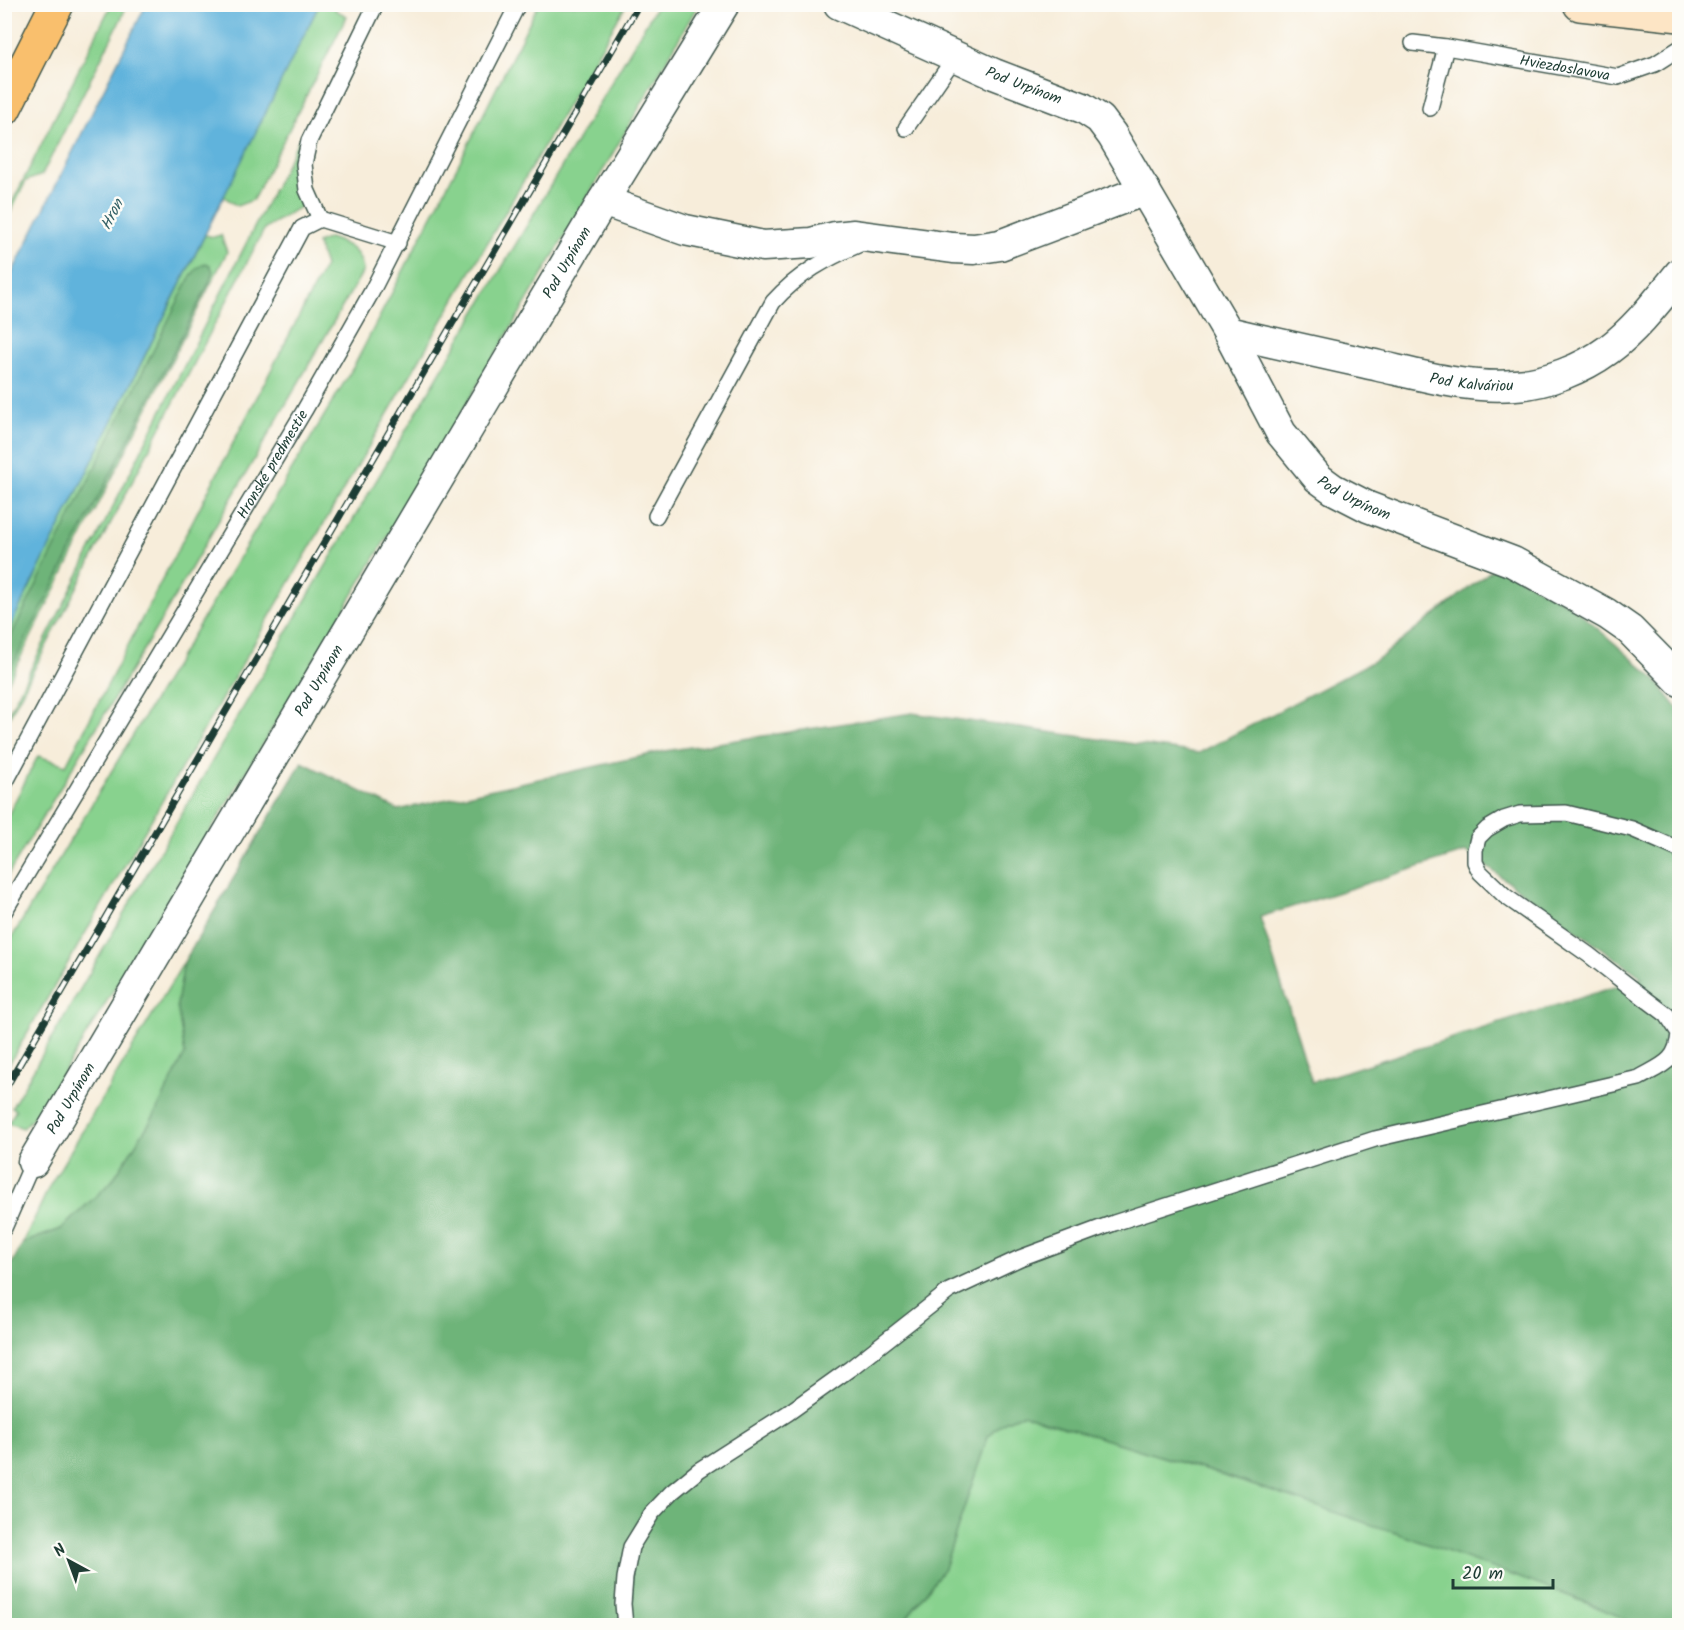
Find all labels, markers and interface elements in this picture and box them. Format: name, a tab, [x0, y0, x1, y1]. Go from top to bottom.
street label: Hviezdoslavova	[1518, 49, 1612, 88]
street label: Pod Urpínom	[981, 61, 1065, 112]
water label: Hron	[94, 194, 131, 235]
street label: Pod Urpínom	[537, 222, 598, 303]
street label: Pod Kalváriou	[1427, 367, 1514, 399]
street label: Hronské predmestie	[231, 405, 315, 524]
street label: Pod Urpínom	[1312, 470, 1394, 527]
street label: Pod Urpínom	[289, 640, 350, 721]
street label: Pod Urpínom	[41, 1058, 102, 1139]
north arrow	[39, 1531, 99, 1591]
text: N	[48, 1538, 72, 1564]
scale bar	[1453, 1552, 1554, 1590]
text: 20 m	[1462, 1560, 1503, 1589]

